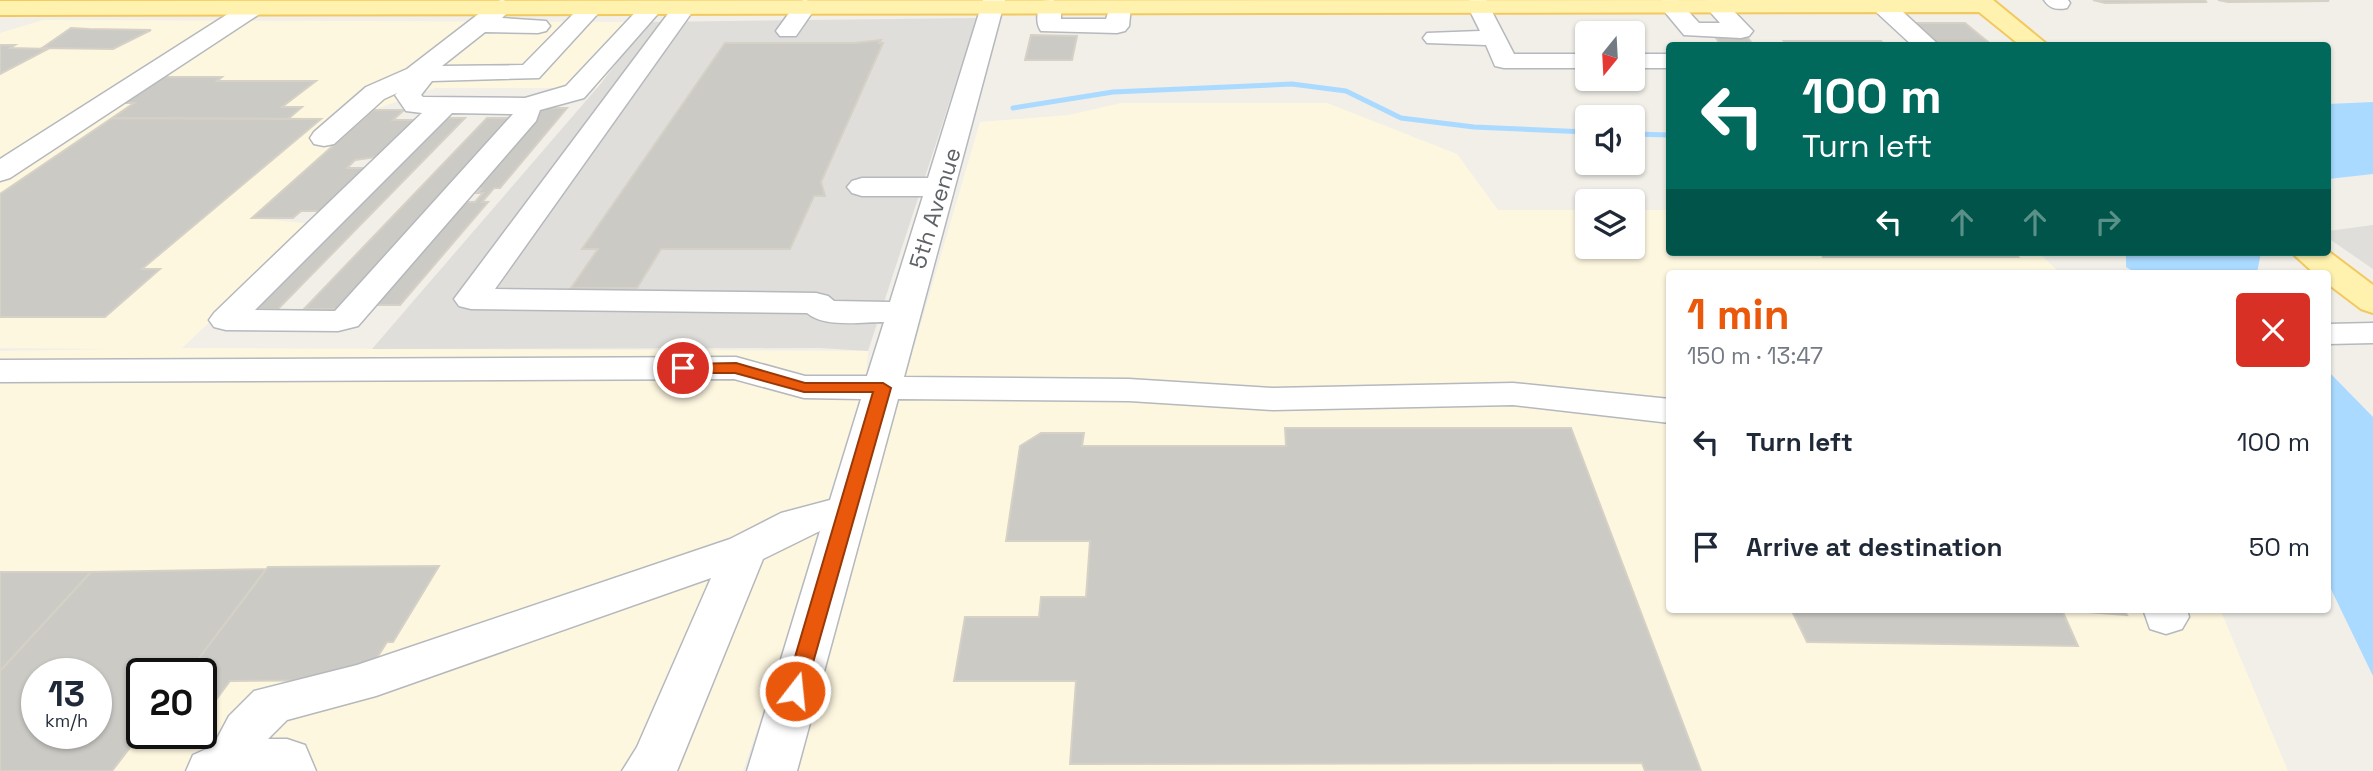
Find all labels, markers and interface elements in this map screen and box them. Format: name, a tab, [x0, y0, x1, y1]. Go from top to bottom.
north arrow	[1575, 21, 1645, 91]
map controls	[1575, 21, 1645, 259]
text: 100 m	[1802, 65, 1942, 127]
icon: left	[1687, 70, 1778, 161]
button: sound	[1575, 105, 1645, 175]
text: Turn left	[1802, 126, 1932, 166]
street label: 5th Avenue	[902, 144, 968, 272]
button: layers	[1575, 189, 1645, 259]
icon: left	[1870, 203, 1908, 241]
icon: ahead	[1943, 203, 1981, 241]
icon: ahead	[2016, 203, 2054, 241]
icon: right	[2089, 203, 2127, 241]
text: 1 min	[1687, 288, 1790, 341]
button: close	[2236, 293, 2310, 367]
pin	[653, 338, 713, 398]
text: 150 m · 13:47	[1687, 341, 1823, 371]
icon: arrive	[664, 349, 702, 387]
icon: left	[1687, 423, 1725, 461]
text: Turn left	[1746, 425, 1853, 459]
text: 100 m	[2237, 425, 2310, 459]
icon: arrive	[1687, 528, 1725, 566]
text: Arrive at destination	[1746, 530, 2003, 564]
text: 50 m	[2249, 530, 2310, 564]
position arrow	[758, 654, 832, 728]
speed limit sign: 20	[126, 658, 217, 749]
text: 13	[48, 672, 85, 716]
text: km/h	[45, 709, 88, 732]

